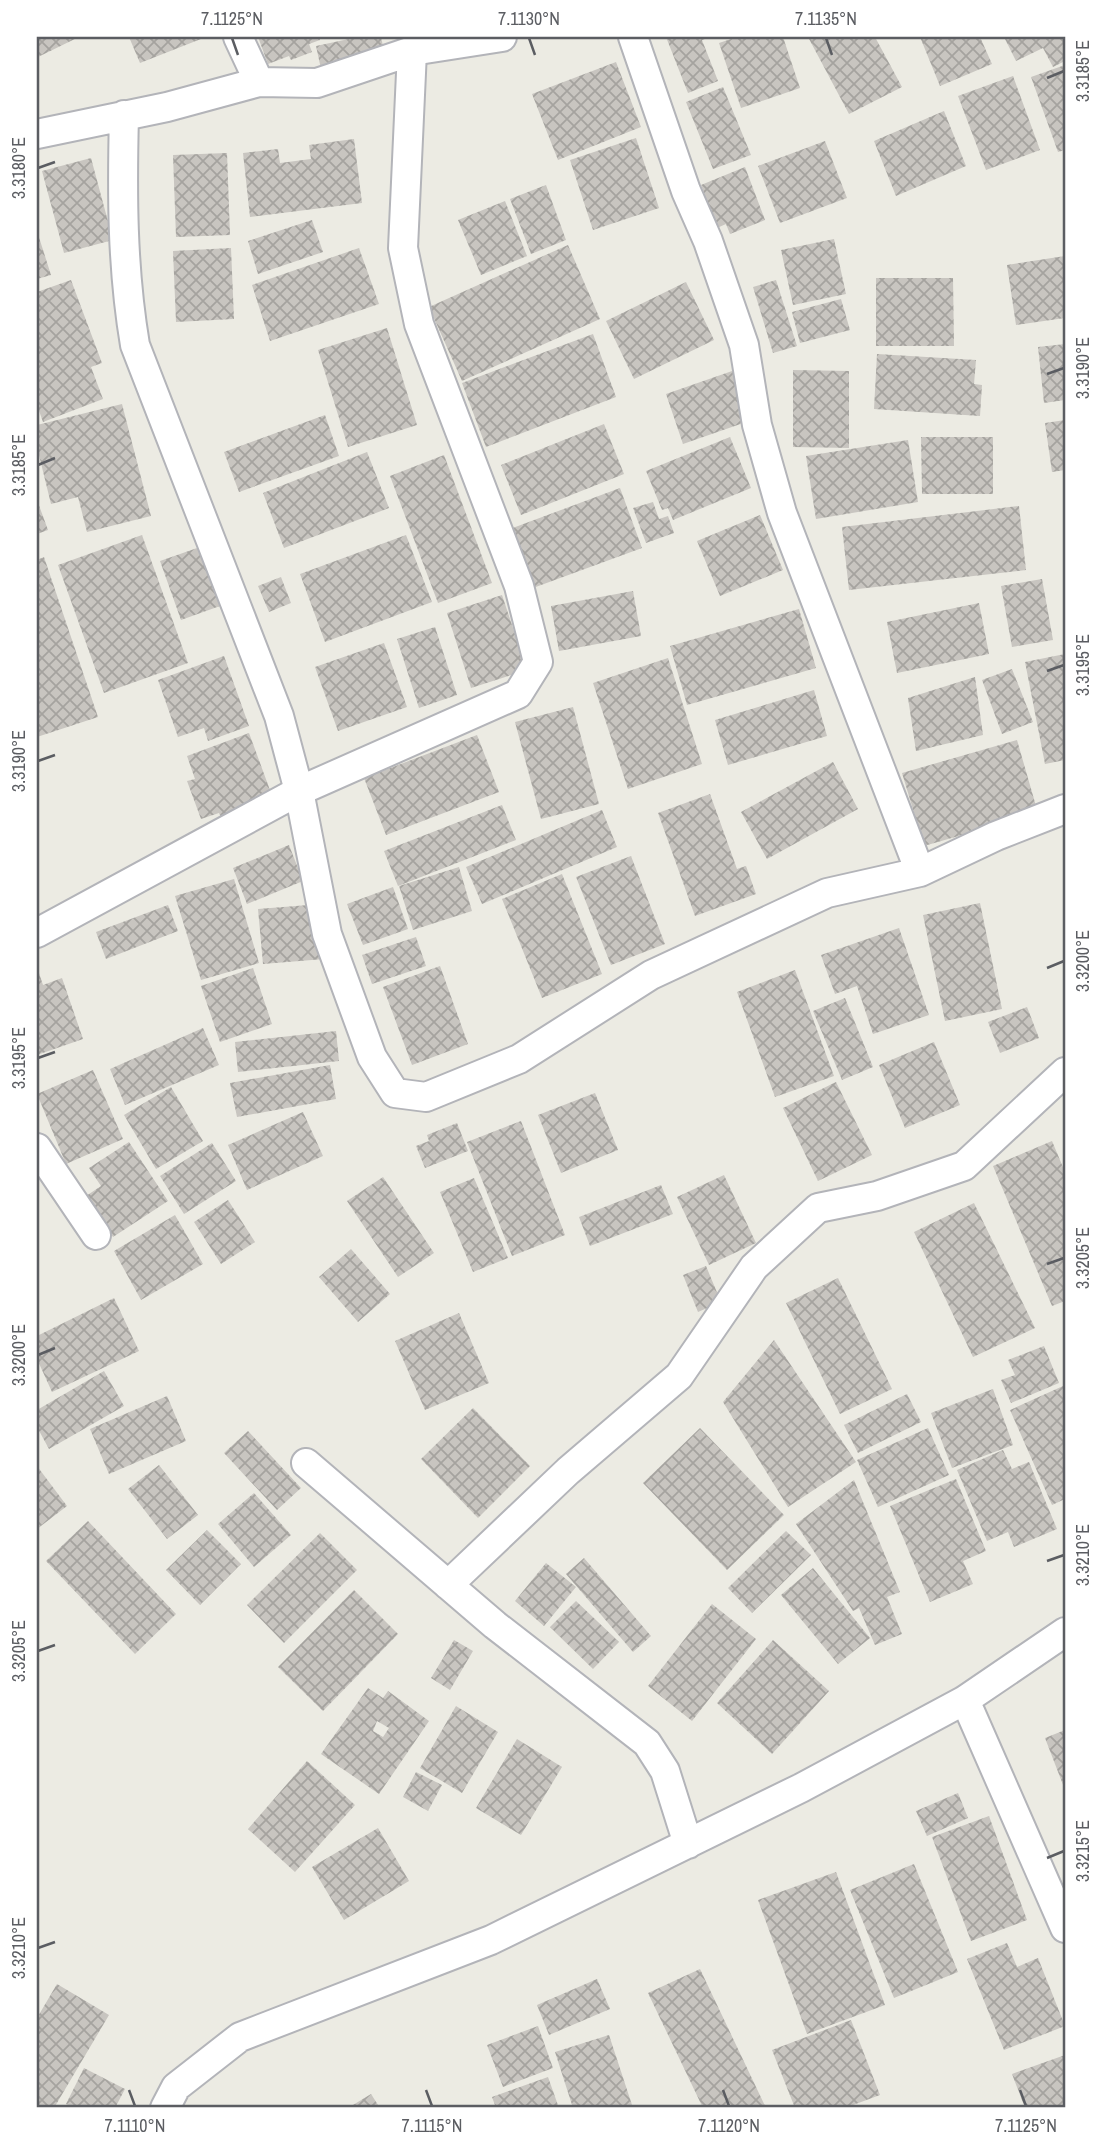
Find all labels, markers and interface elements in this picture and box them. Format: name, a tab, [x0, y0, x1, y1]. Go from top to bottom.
text: 7.1125°N	[201, 6, 263, 31]
text: 7.1130°N	[498, 6, 560, 31]
text: 7.1135°N	[795, 6, 857, 31]
text: 3.3185°E	[1070, 40, 1095, 102]
text: 3.3180°E	[6, 137, 31, 199]
text: 3.3190°E	[1070, 337, 1095, 399]
text: 3.3185°E	[6, 434, 31, 496]
text: 3.3195°E	[1070, 634, 1095, 696]
text: 3.3190°E	[6, 730, 31, 792]
text: 3.3200°E	[1070, 930, 1095, 992]
text: 3.3195°E	[6, 1027, 31, 1089]
text: 3.3205°E	[1070, 1227, 1095, 1289]
text: 3.3200°E	[6, 1324, 31, 1386]
text: 3.3210°E	[1070, 1524, 1095, 1586]
text: 3.3205°E	[6, 1620, 31, 1682]
text: 3.3215°E	[1070, 1820, 1095, 1882]
text: 3.3210°E	[6, 1917, 31, 1979]
text: 7.1110°N	[105, 2113, 165, 2138]
text: 7.1115°N	[402, 2113, 462, 2138]
text: 7.1120°N	[698, 2113, 760, 2138]
text: 7.1125°N	[995, 2113, 1057, 2138]

